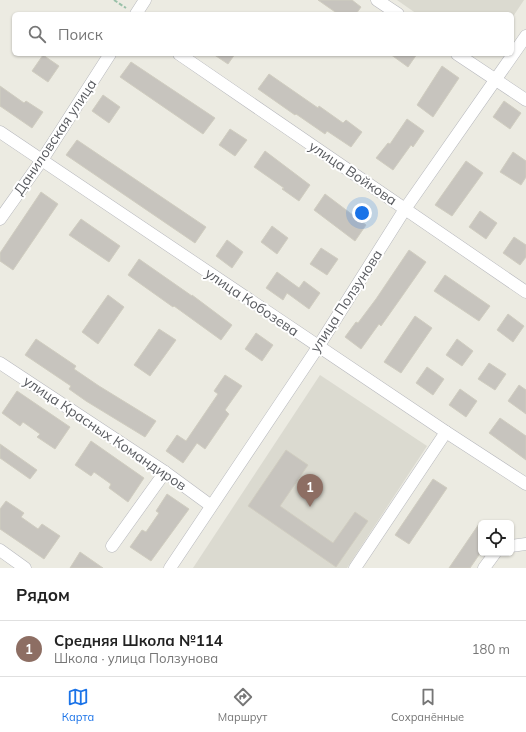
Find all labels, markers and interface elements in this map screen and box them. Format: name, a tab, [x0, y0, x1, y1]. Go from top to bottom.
search box	[12, 12, 514, 56]
icon: search	[26, 23, 48, 45]
text: Поиск	[58, 25, 103, 44]
street label: Даниловская улица	[10, 76, 100, 198]
street label: улица Войкова	[305, 137, 401, 209]
your location	[352, 203, 372, 223]
street label: улица Ползунова	[306, 246, 386, 356]
street label: улица Кобозева	[202, 264, 302, 340]
street label: улица Красных Командиров	[20, 372, 190, 494]
pin: 1	[297, 474, 323, 507]
map controls	[478, 520, 514, 556]
button: locate	[478, 520, 514, 556]
text: Рядом	[16, 584, 70, 605]
text: Средняя Школа №114	[54, 631, 223, 650]
text: 1	[25, 641, 33, 657]
text: 180 m	[472, 641, 510, 657]
text: Школа · улица Ползунова	[54, 650, 218, 666]
tab: Карта	[62, 686, 94, 724]
tab: Маршрут	[218, 686, 267, 724]
tab: Сохранённые	[391, 686, 464, 724]

